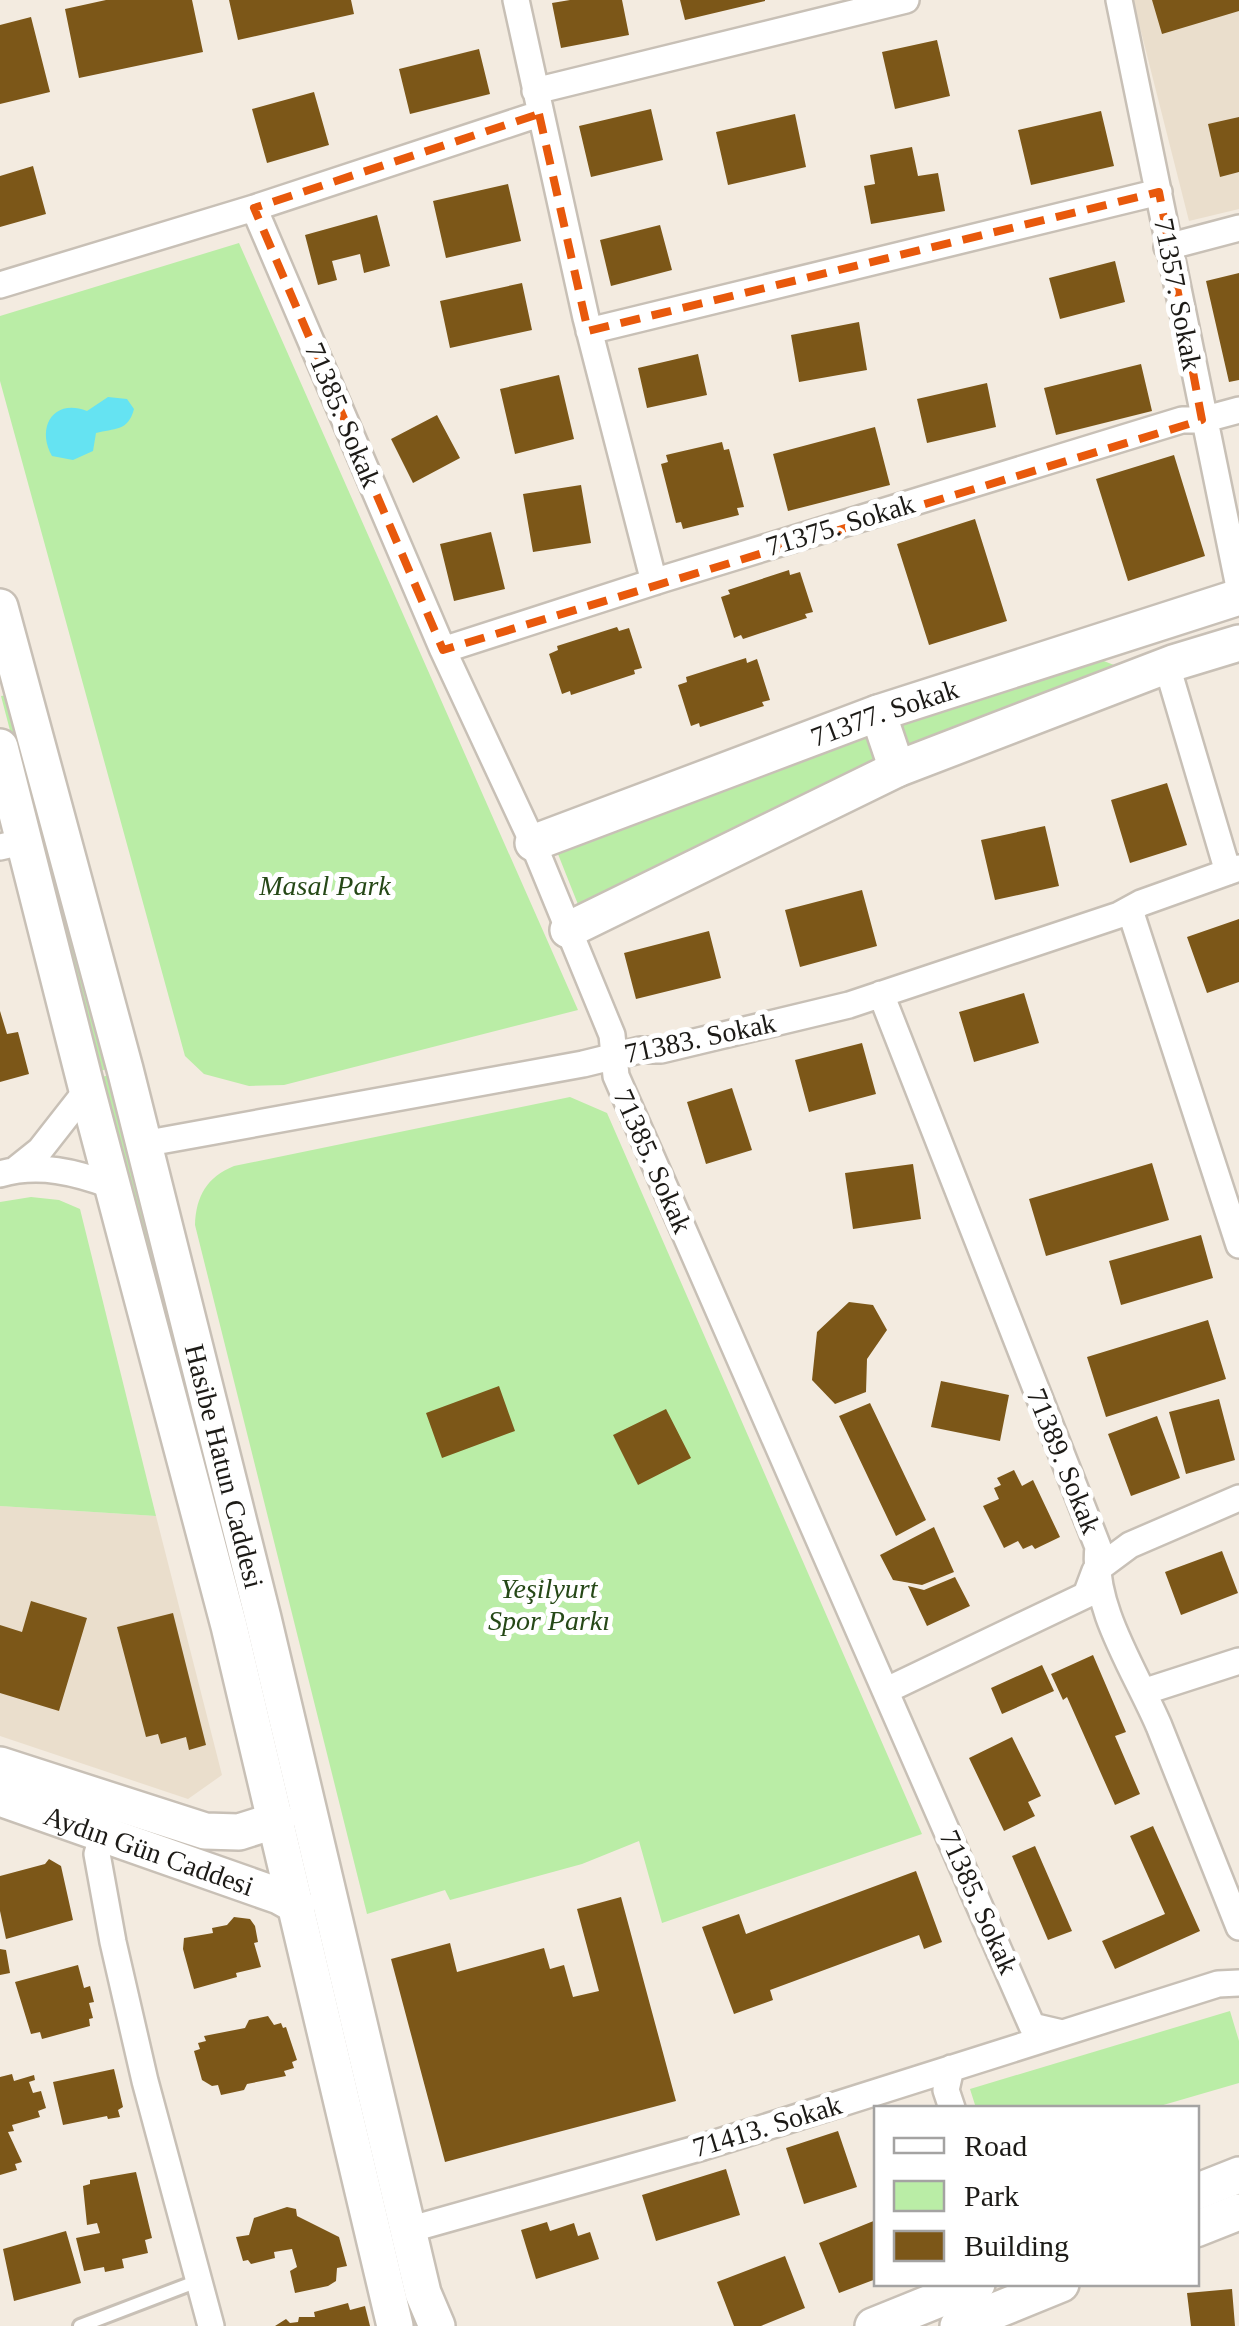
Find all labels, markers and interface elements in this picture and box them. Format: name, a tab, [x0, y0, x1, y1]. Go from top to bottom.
street label: 71357. Sokak	[1148, 215, 1208, 373]
street label: 71385. Sokak	[299, 338, 387, 492]
street label: 71375. Sokak	[762, 488, 918, 562]
street label: 71377. Sokak	[806, 673, 962, 752]
park label: Masal Park	[258, 870, 391, 901]
street label: 71383. Sokak	[621, 1007, 779, 1069]
street label: 71385. Sokak	[608, 1084, 698, 1238]
street label: Hasibe Hatun Caddesi	[179, 1341, 270, 1591]
street label: 71389. Sokak	[1021, 1384, 1107, 1538]
park label: Yeşilyurt Spor Parkı	[488, 1573, 610, 1636]
street label: Aydın Gün Caddesi	[40, 1799, 258, 1902]
street label: 71385. Sokak	[934, 1825, 1024, 1979]
street label: 71413. Sokak	[689, 2089, 845, 2163]
legend	[874, 2106, 1199, 2286]
text: Road	[964, 2129, 1027, 2162]
text: Park	[964, 2179, 1019, 2212]
text: Building	[964, 2229, 1069, 2262]

